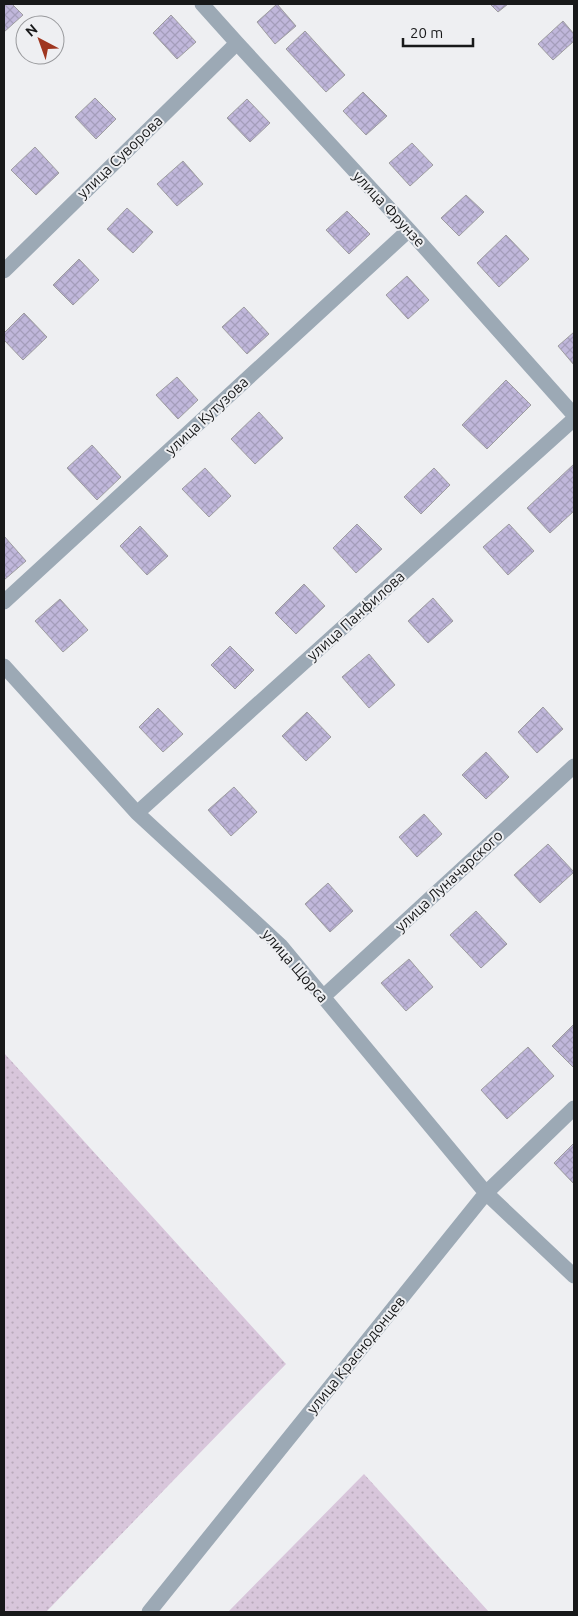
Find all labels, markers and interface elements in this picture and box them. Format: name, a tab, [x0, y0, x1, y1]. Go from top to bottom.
north arrow	[15, 15, 65, 65]
scale bar	[403, 15, 473, 47]
text: N	[22, 21, 41, 40]
text: 20 m	[410, 24, 443, 41]
street label: улица Суворова	[74, 112, 166, 201]
street label: улица Фрунзе	[350, 167, 429, 250]
street label: улица Кутузова	[162, 373, 252, 458]
street label: улица Панфилова	[303, 567, 408, 664]
street label: улица Луначарского	[391, 826, 506, 935]
street label: улица Щорса	[259, 926, 332, 1006]
street label: улица Краснодонцев	[303, 1293, 408, 1417]

